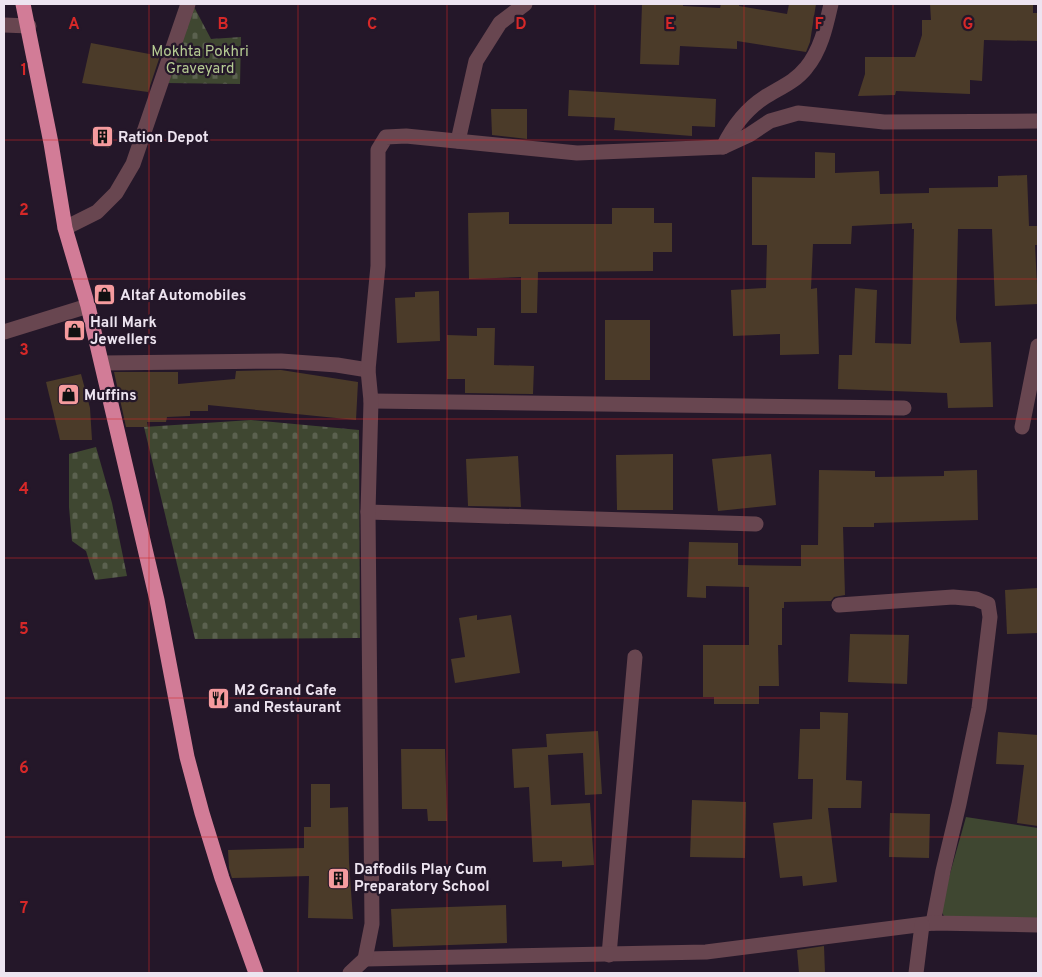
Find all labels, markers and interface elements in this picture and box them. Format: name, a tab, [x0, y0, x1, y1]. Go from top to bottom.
text: A	[68, 15, 80, 35]
text: B	[217, 15, 229, 35]
text: C	[367, 15, 377, 35]
text: D	[515, 15, 527, 35]
text: E	[665, 15, 675, 35]
text: F	[814, 15, 824, 35]
text: G	[963, 15, 973, 35]
park label: Mokhta Pokhri Graveyard	[151, 43, 249, 79]
text: 1	[21, 61, 27, 81]
building icon: Ration Depot	[90, 125, 114, 149]
place label: Ration Depot	[118, 129, 209, 148]
text: 2	[19, 201, 29, 221]
shop icon: Altaf Automobiles	[92, 283, 116, 307]
place label: Altaf Automobiles	[120, 287, 246, 306]
place label: Hall Mark Jewellers	[90, 314, 157, 350]
shop icon: Hall Mark Jewellers	[62, 319, 86, 343]
text: 3	[19, 341, 29, 361]
shop icon: Muffins	[56, 383, 80, 407]
place label: Muffins	[84, 387, 137, 406]
text: 4	[19, 480, 29, 500]
text: 5	[19, 620, 29, 640]
place label: M2 Grand Cafe and Restaurant	[234, 682, 341, 718]
restaurant icon: M2 Grand Cafe and Restaurant	[206, 687, 230, 711]
text: 6	[19, 759, 29, 779]
place label: Daffodils Play Cum Preparatory School	[354, 861, 490, 897]
building icon: Daffodils Play Cum Preparatory School	[326, 866, 350, 890]
text: 7	[20, 899, 28, 919]

